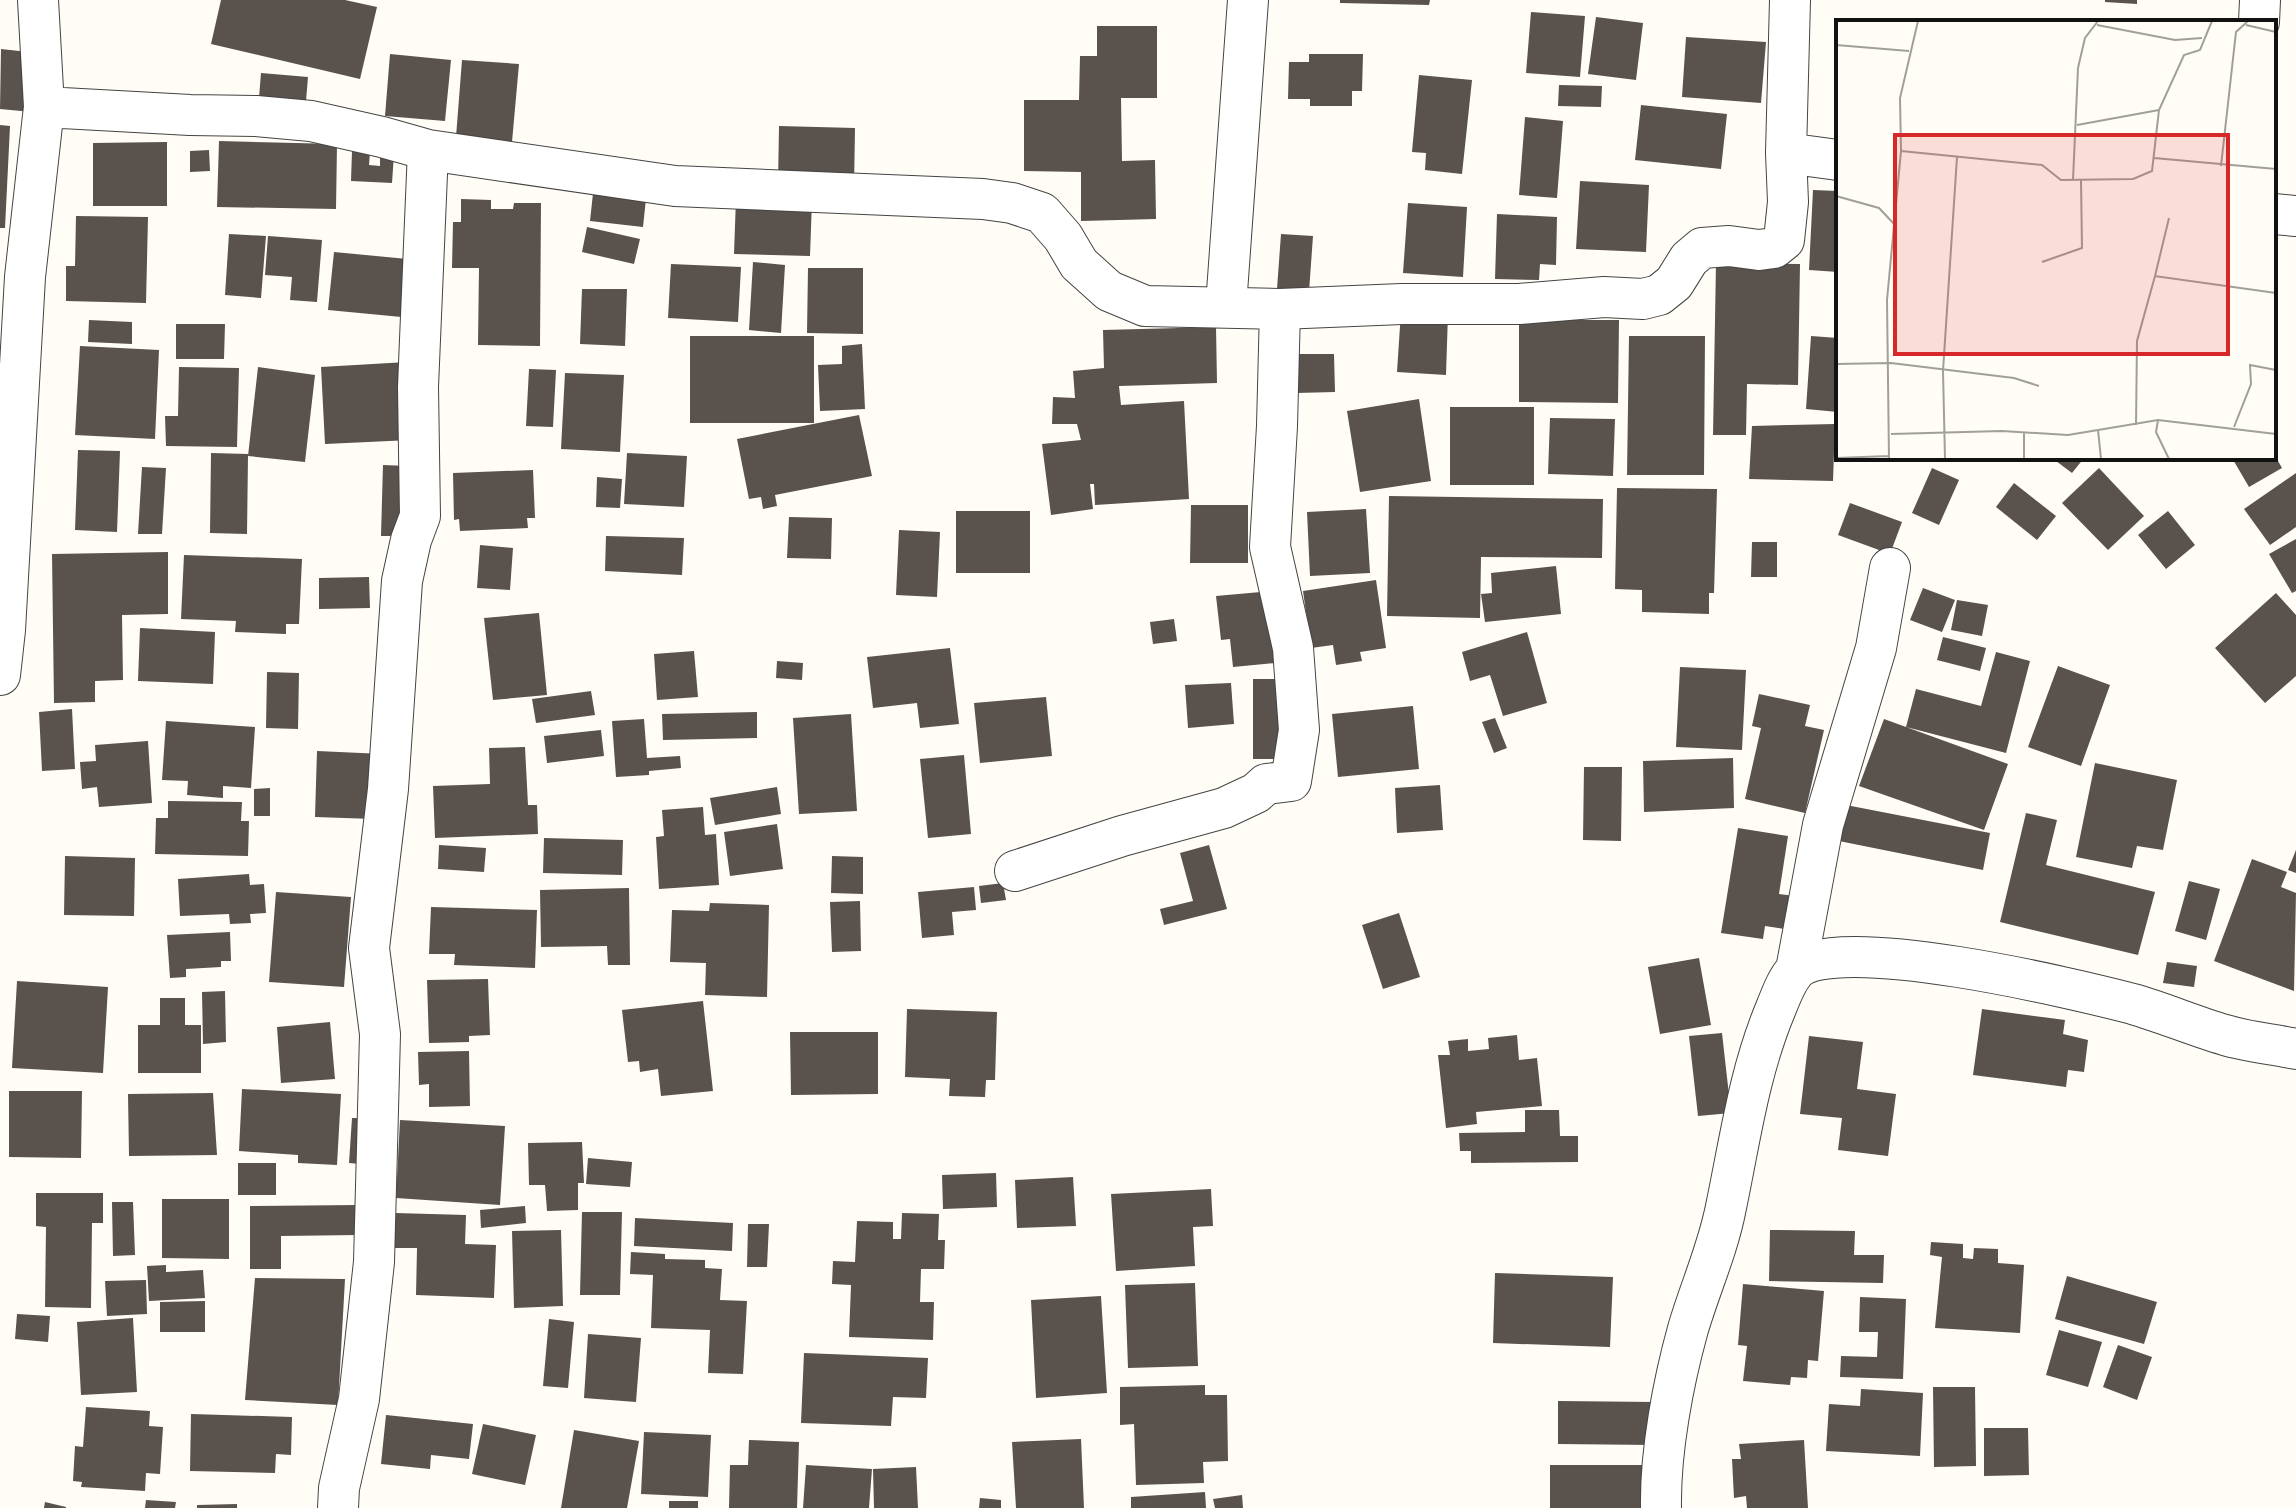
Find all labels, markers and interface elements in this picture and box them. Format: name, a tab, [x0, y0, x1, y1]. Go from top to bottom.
inset map	[1836, 20, 2276, 460]

